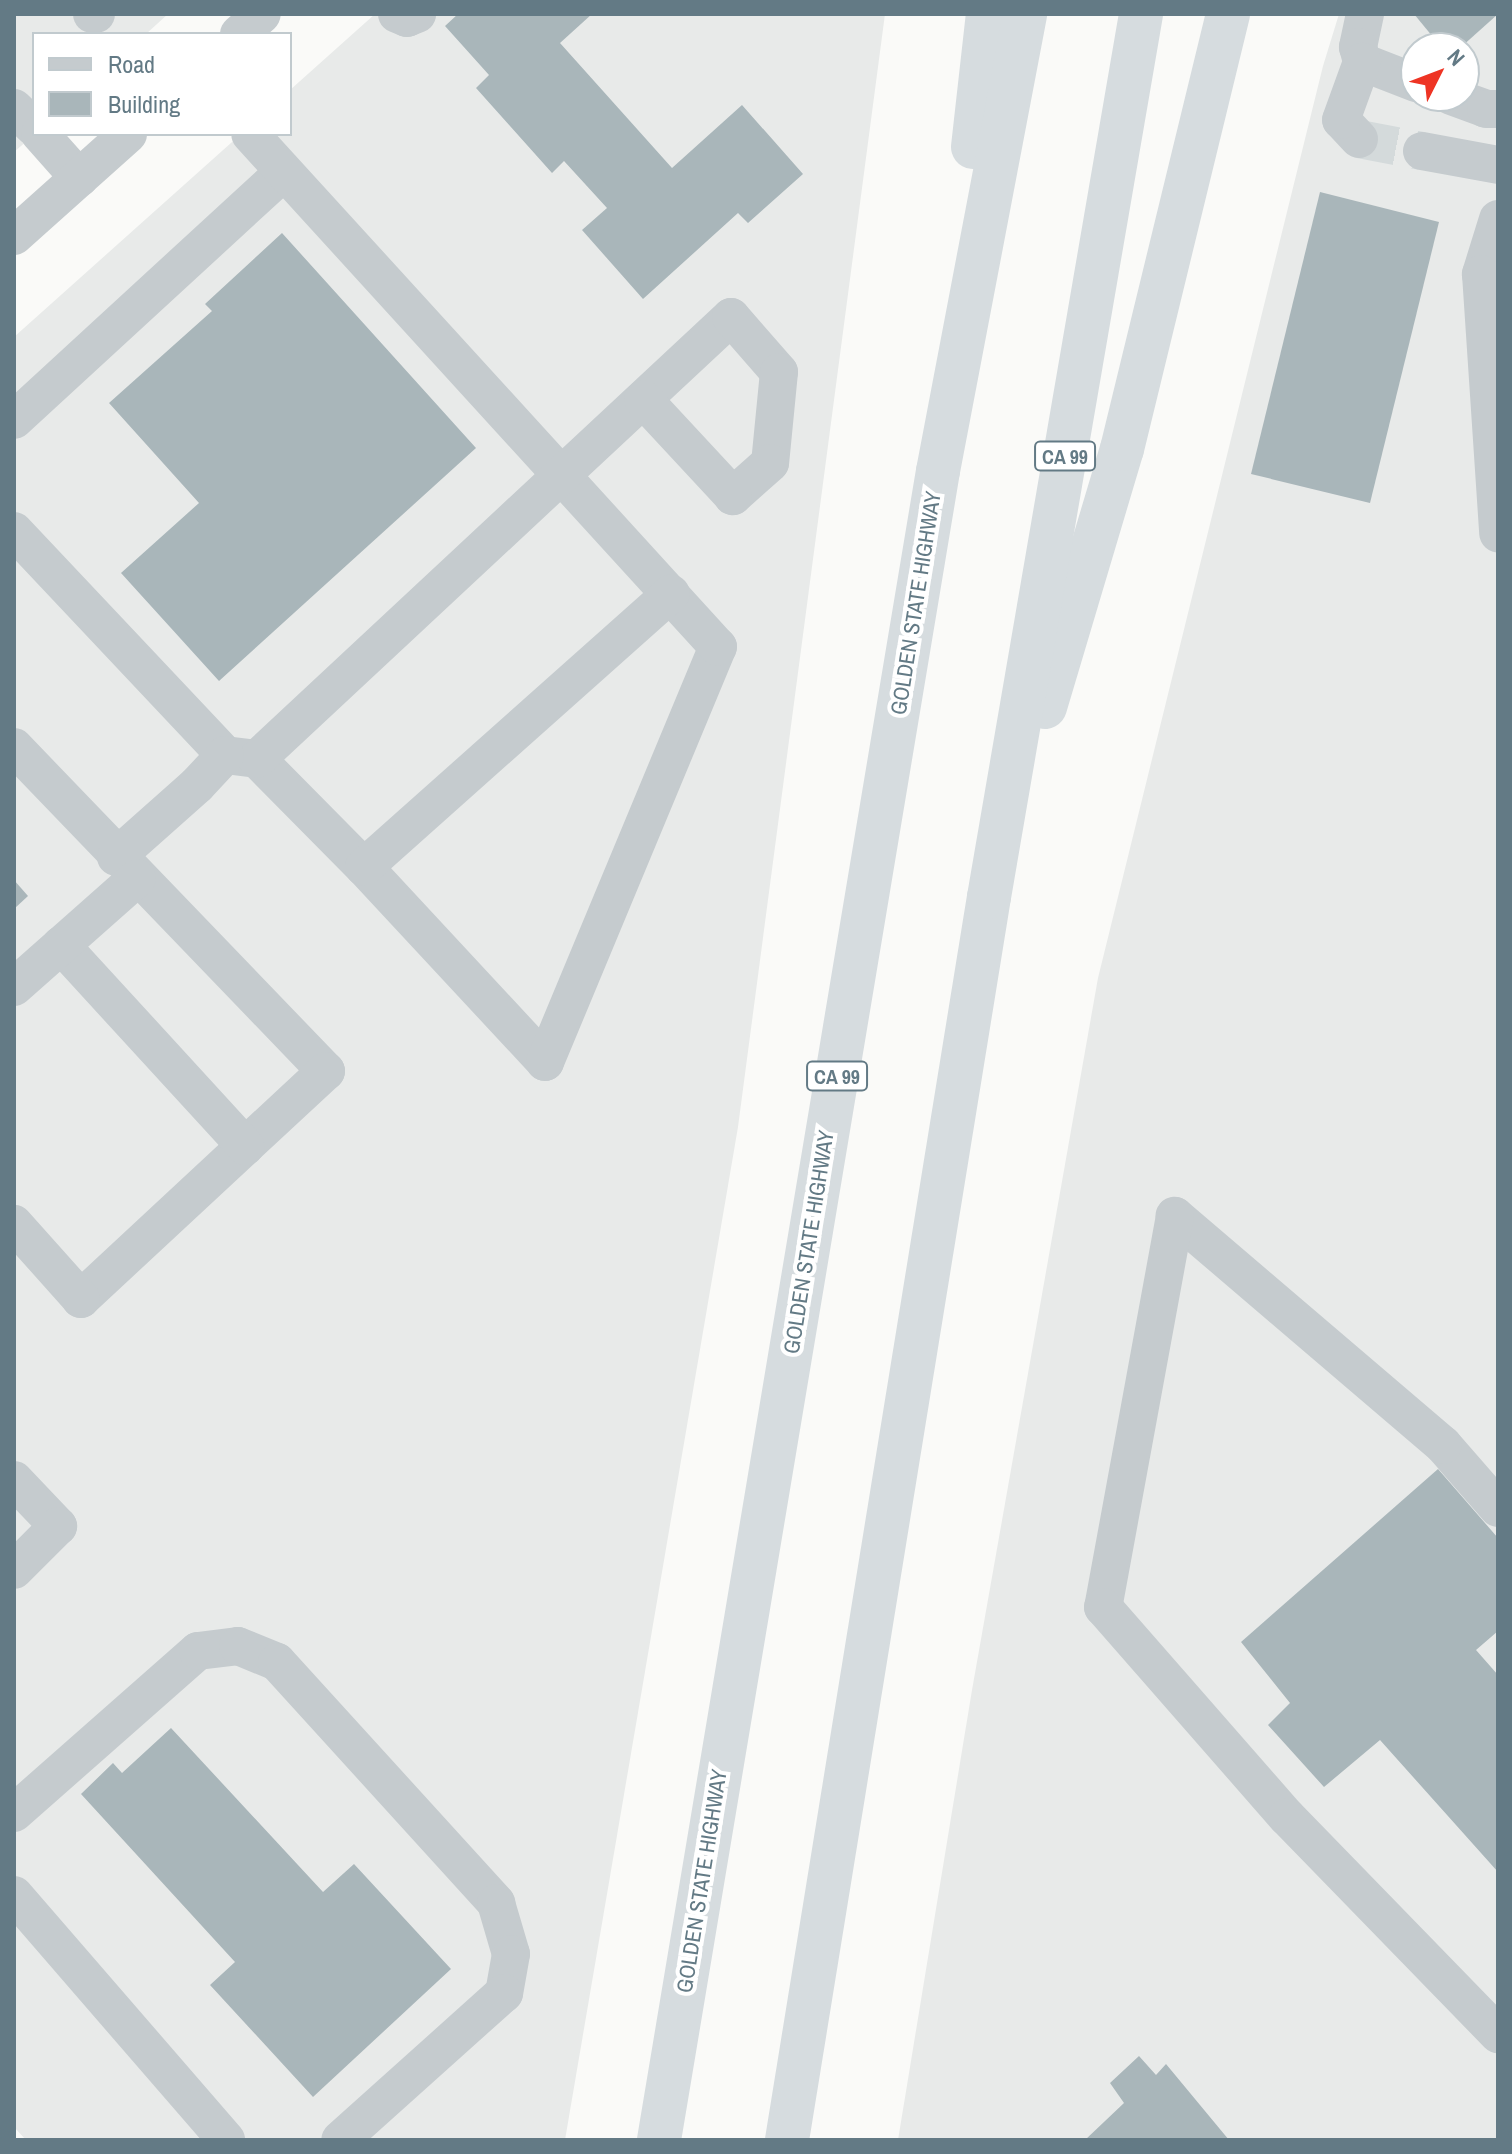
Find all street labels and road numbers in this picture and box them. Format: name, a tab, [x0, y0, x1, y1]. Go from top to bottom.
road number: CA 99	[1033, 440, 1097, 472]
street label: GOLDEN STATE HIGHWAY	[885, 489, 947, 717]
road number: CA 99	[805, 1060, 869, 1092]
street label: GOLDEN STATE HIGHWAY	[778, 1128, 840, 1356]
street label: GOLDEN STATE HIGHWAY	[671, 1767, 733, 1995]

